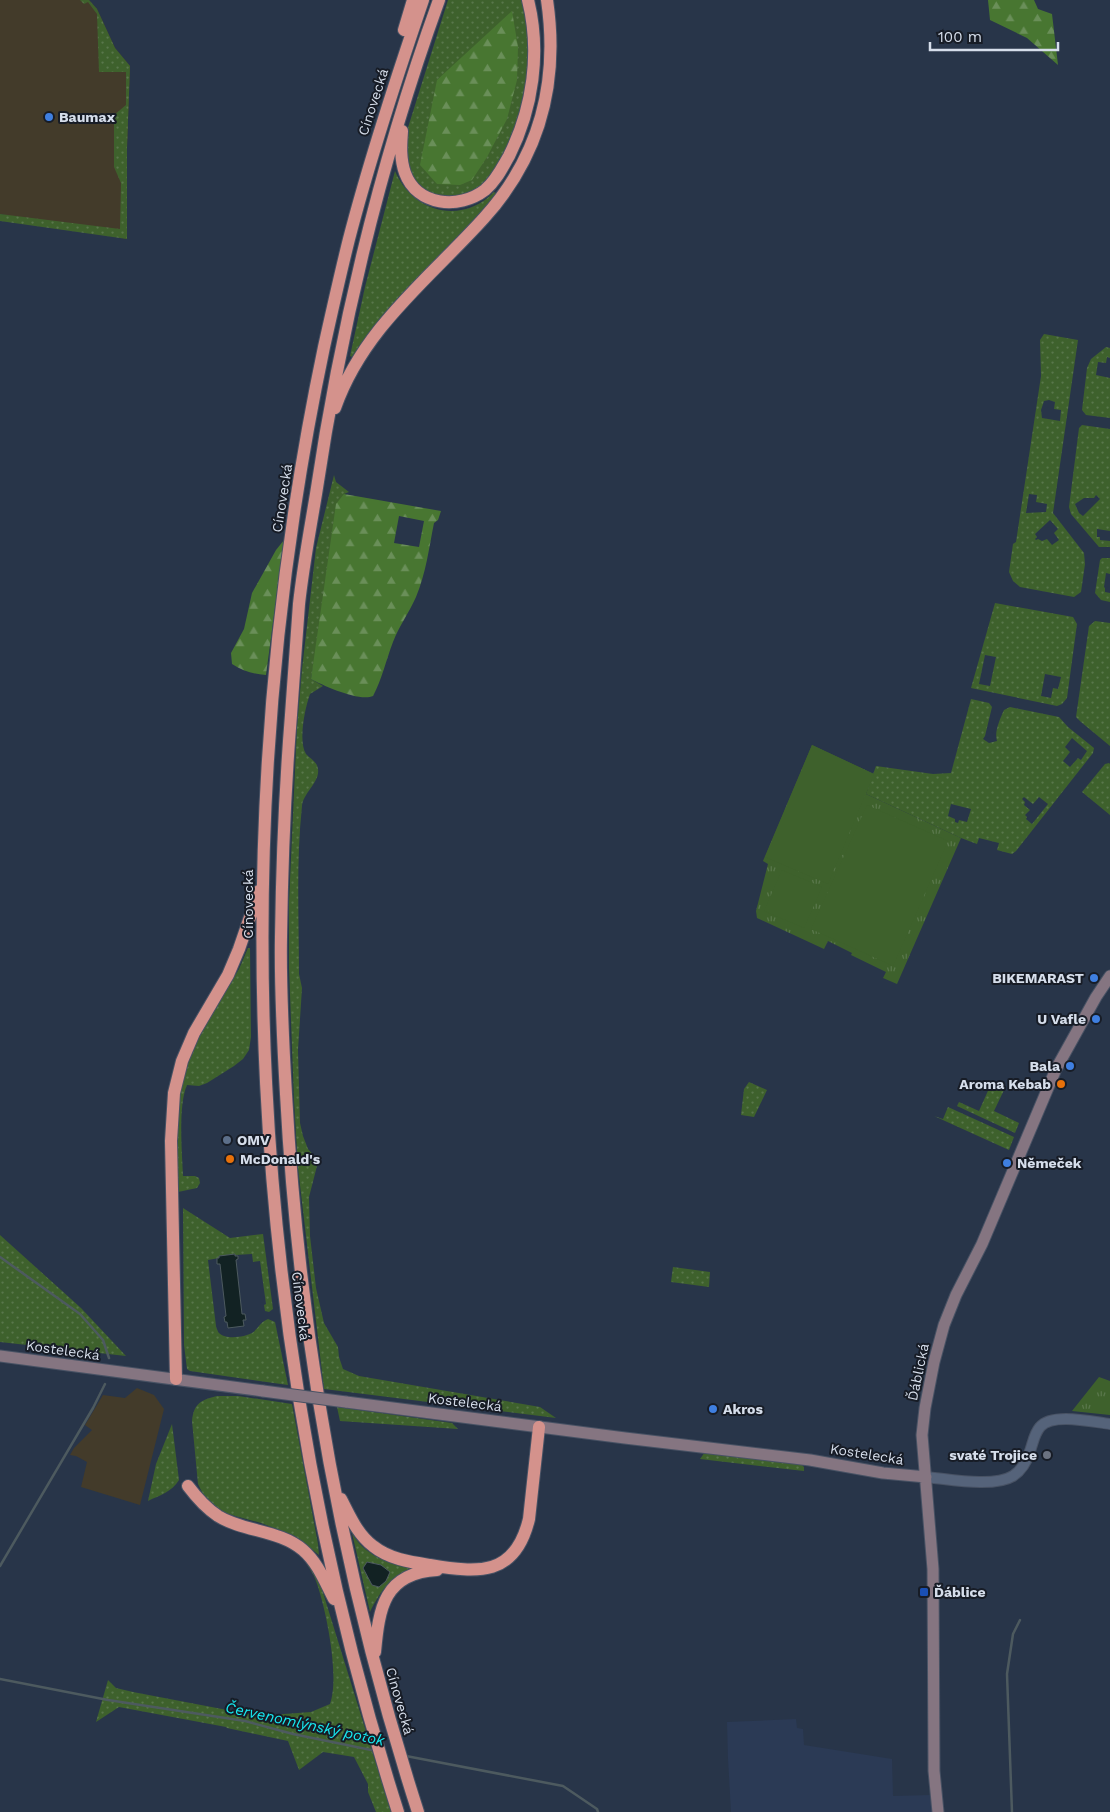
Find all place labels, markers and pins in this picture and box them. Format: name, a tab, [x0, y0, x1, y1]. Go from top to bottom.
place label: Baumax	[59, 109, 116, 125]
marker: Baumax	[43, 111, 55, 123]
place label: BIKEMARAST	[992, 970, 1084, 986]
marker: BIKEMARAST	[1088, 972, 1100, 984]
place label: U Vafle	[1037, 1011, 1086, 1027]
marker: U Vafle	[1090, 1013, 1102, 1025]
place label: Bala	[1030, 1058, 1061, 1074]
marker: Bala	[1064, 1060, 1076, 1072]
place label: Aroma Kebab	[959, 1076, 1051, 1092]
marker: Aroma Kebab	[1055, 1078, 1067, 1090]
place label: OMV	[237, 1132, 270, 1148]
marker: OMV	[221, 1134, 233, 1146]
place label: McDonald's	[240, 1151, 321, 1167]
marker: McDonald's	[224, 1153, 236, 1165]
place label: Němeček	[1017, 1155, 1082, 1171]
marker: Němeček	[1001, 1157, 1013, 1169]
place label: Akros	[723, 1401, 764, 1417]
marker: Akros	[707, 1403, 719, 1415]
place label: svaté Trojice	[949, 1447, 1037, 1463]
marker: svaté Trojice	[1041, 1449, 1053, 1461]
place label: Ďáblice	[934, 1584, 986, 1600]
marker: Ďáblice	[918, 1586, 930, 1598]

